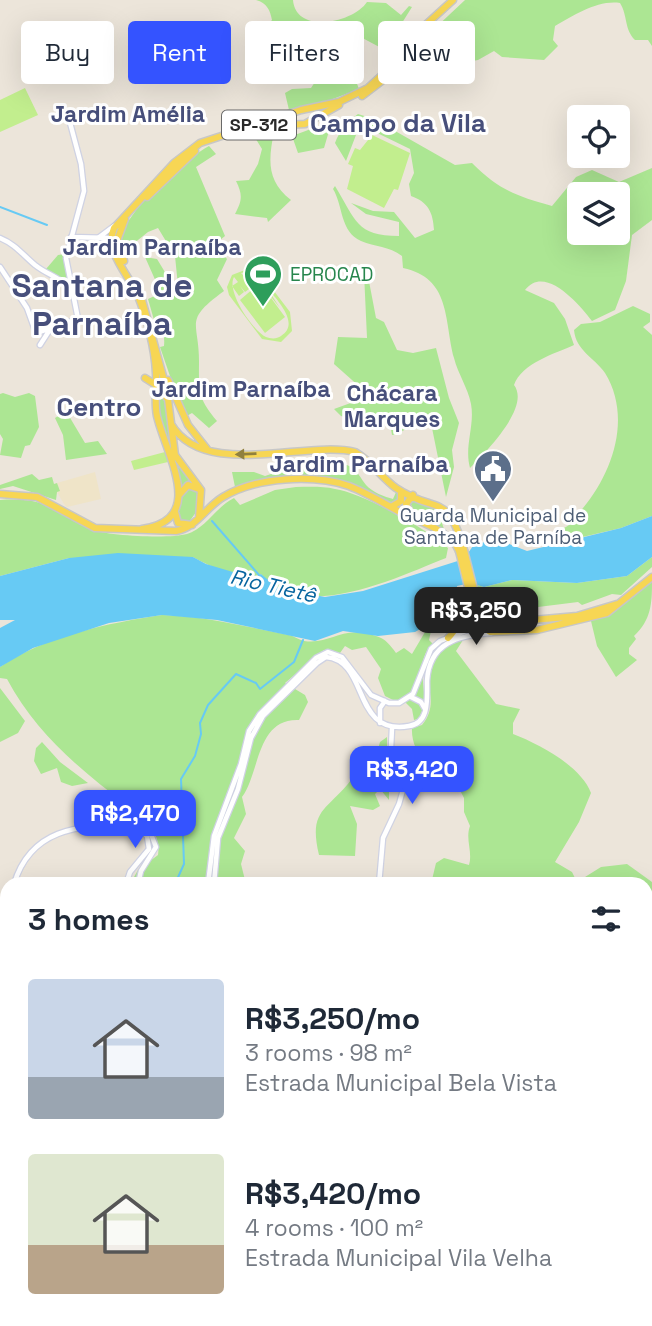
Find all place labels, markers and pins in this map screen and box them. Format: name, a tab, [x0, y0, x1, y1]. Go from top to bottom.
sports icon: EPROCAD	[242, 253, 284, 308]
place label: EPROCAD	[290, 262, 373, 287]
public building icon: Guarda Municipal de Santana de Parníba	[472, 448, 514, 503]
place label: Guarda Municipal de Santana de Parníba	[400, 503, 586, 550]
pin: R$3,250	[411, 588, 541, 647]
pin: R$3,420	[347, 746, 477, 806]
pin: R$2,470	[70, 790, 200, 850]

